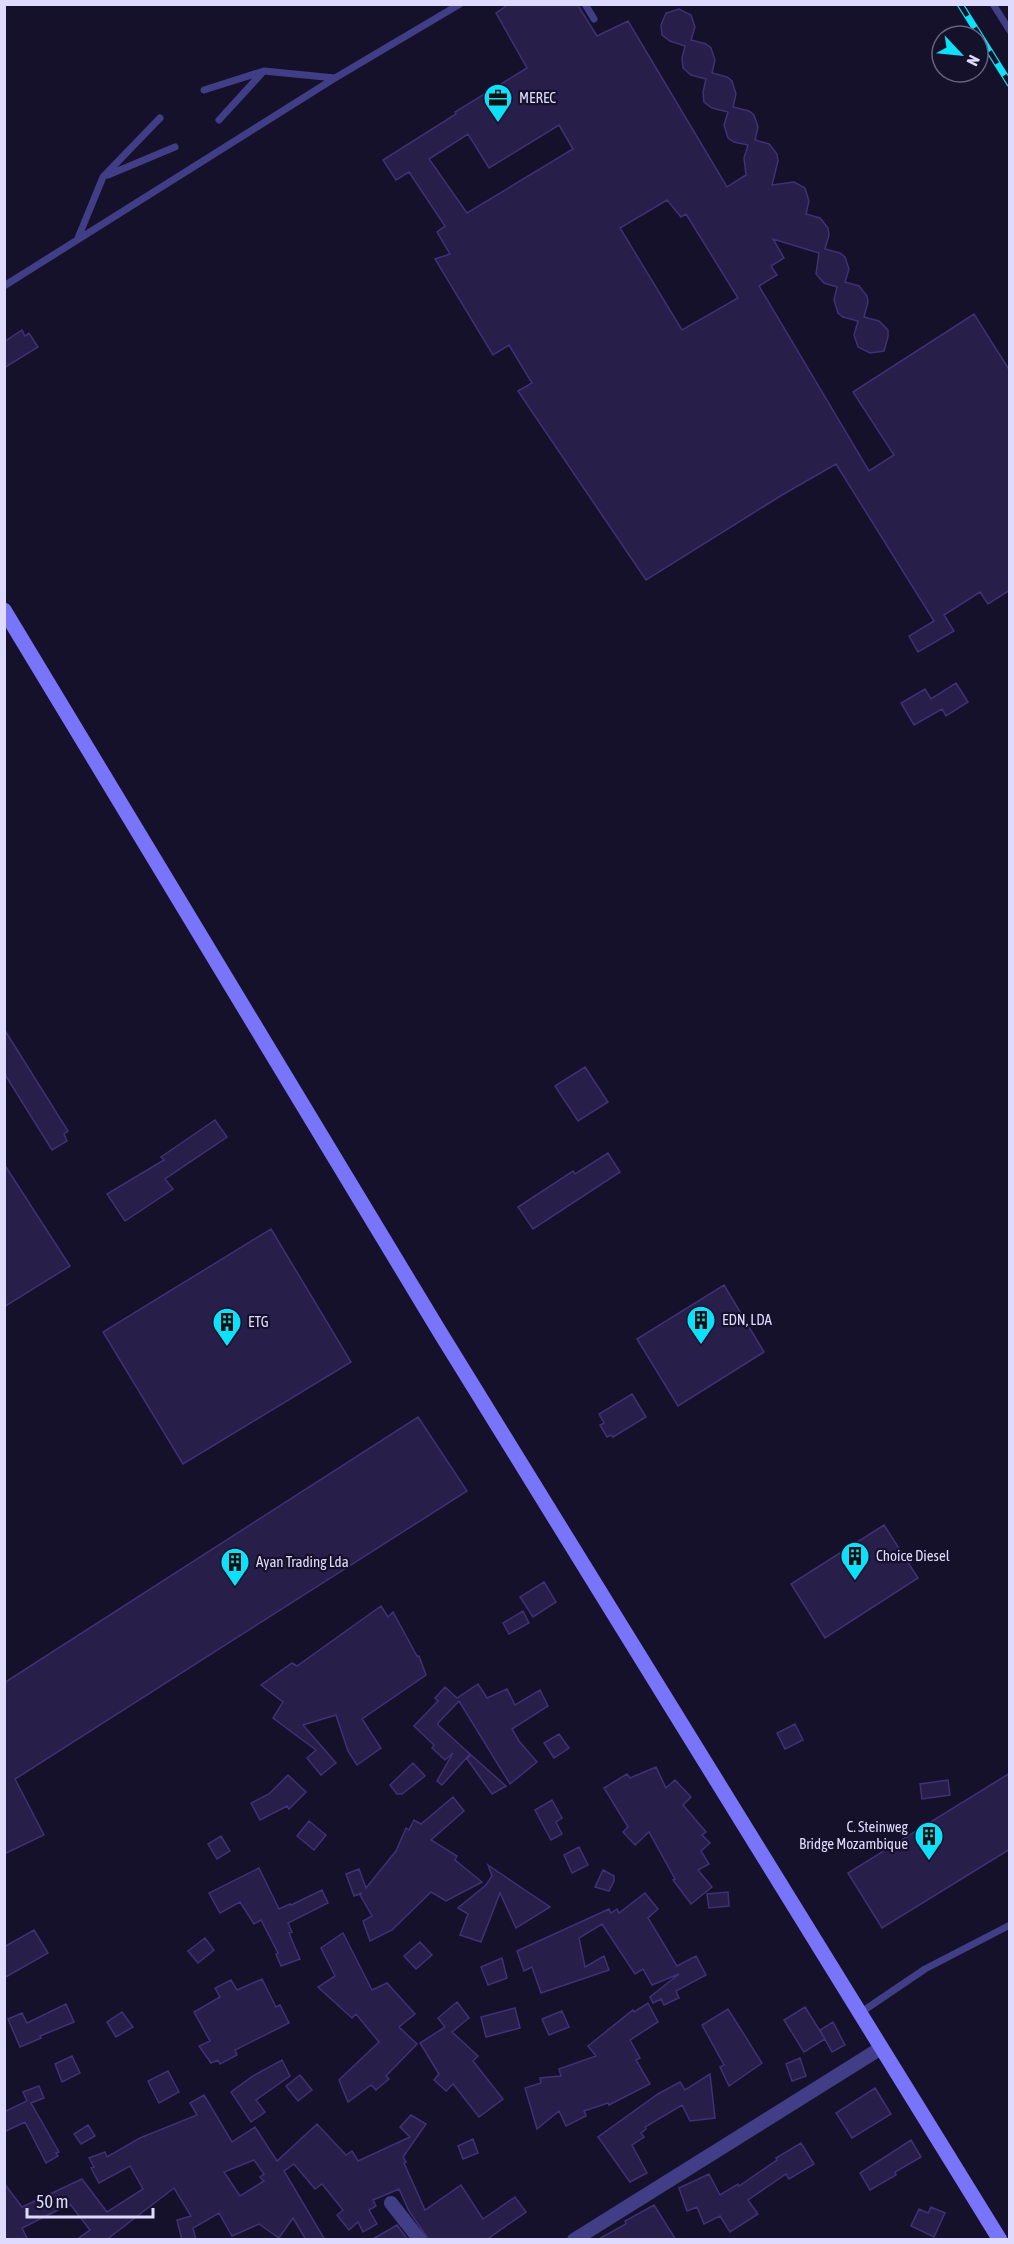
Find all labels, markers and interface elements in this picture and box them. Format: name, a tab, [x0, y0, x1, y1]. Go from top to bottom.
north arrow	[930, 24, 990, 84]
text: N	[963, 52, 984, 69]
office icon: MEREC	[482, 82, 514, 124]
place label: MEREC	[519, 89, 556, 106]
building icon: EDN, LDA	[685, 1304, 717, 1346]
building icon: ETG	[211, 1306, 243, 1348]
place label: EDN, LDA	[722, 1311, 773, 1328]
place label: ETG	[248, 1313, 269, 1330]
building icon: Choice Diesel	[839, 1540, 871, 1582]
building icon: Ayan Trading Lda	[219, 1546, 251, 1588]
place label: Choice Diesel	[876, 1547, 950, 1564]
place label: Ayan Trading Lda	[256, 1553, 349, 1570]
place label: C. Steinweg Bridge Mozambique	[799, 1818, 909, 1852]
building icon: C. Steinweg Bridge Mozambique	[913, 1820, 945, 1862]
scale bar	[27, 2181, 153, 2219]
text: 50 m	[36, 2191, 68, 2212]

